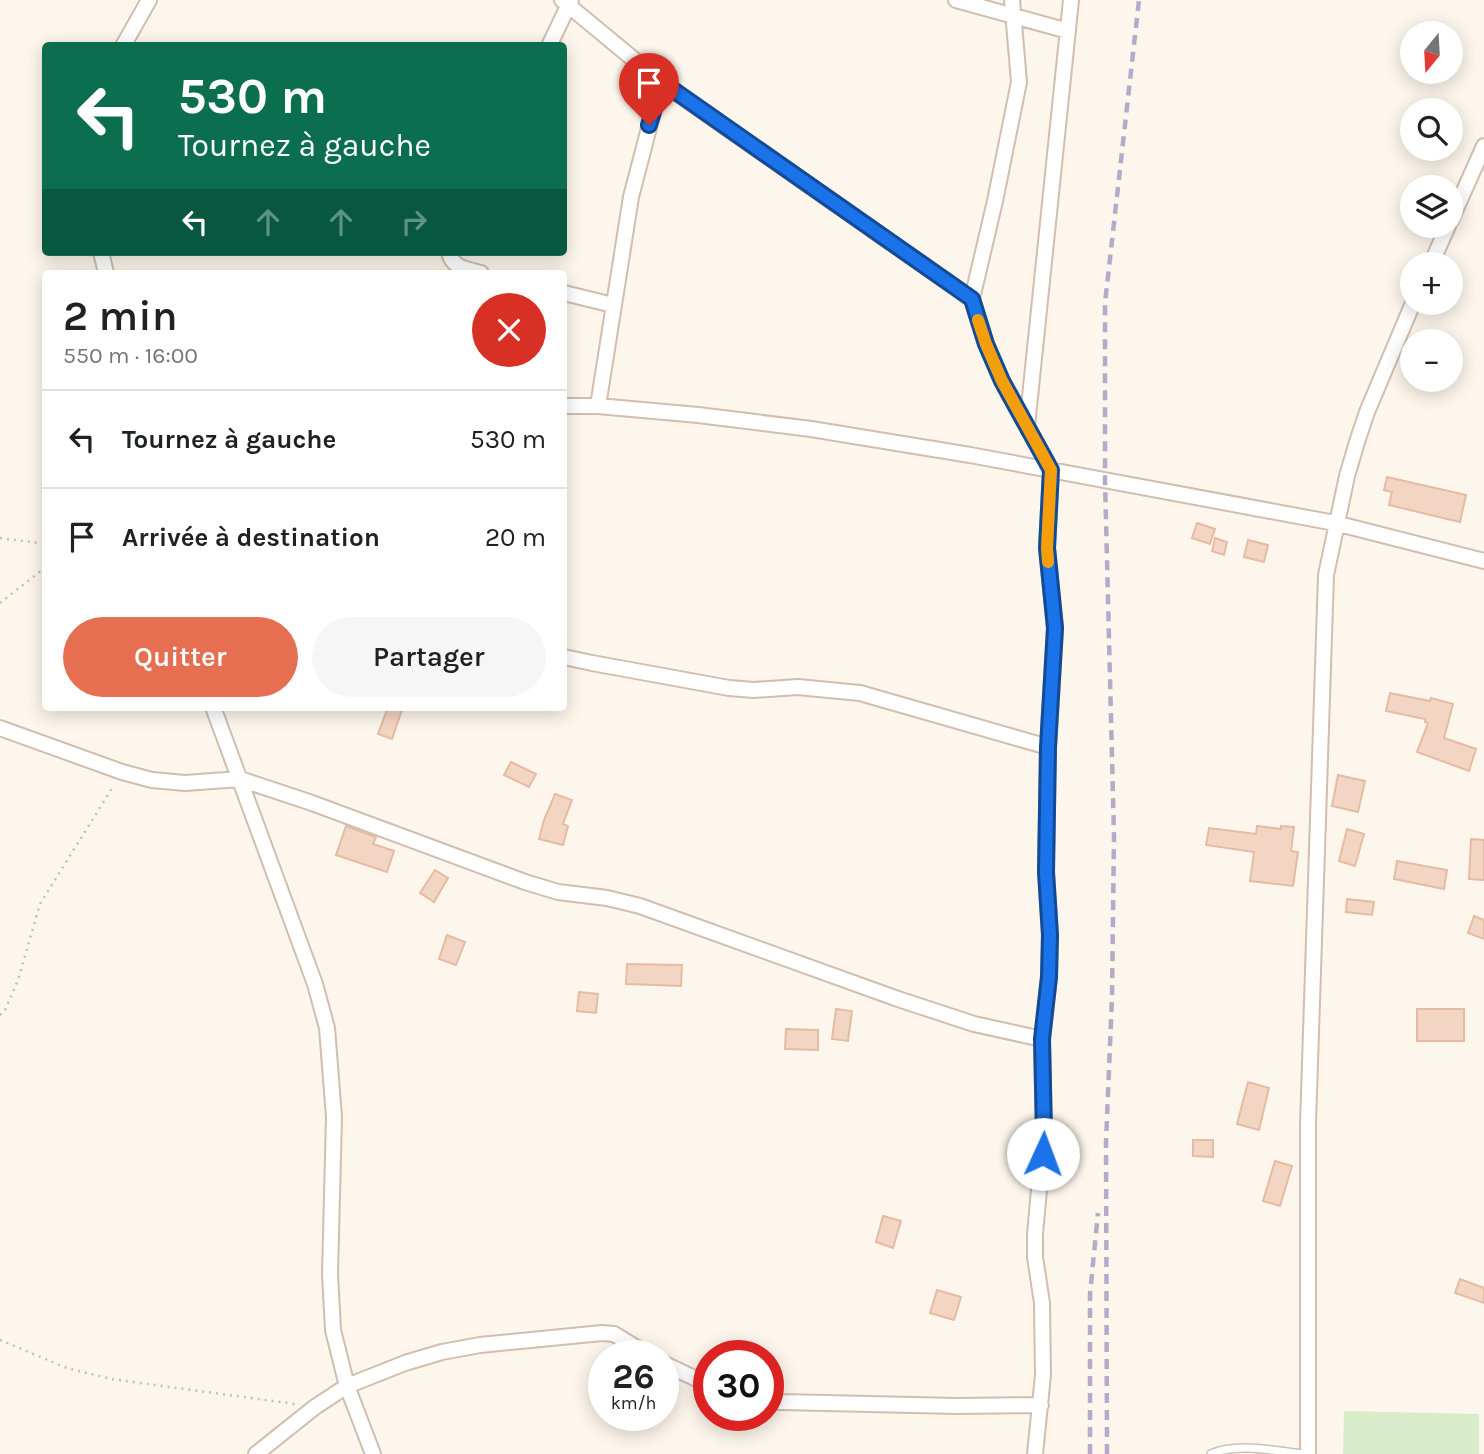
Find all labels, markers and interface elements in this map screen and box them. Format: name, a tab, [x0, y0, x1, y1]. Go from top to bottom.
north arrow	[1400, 21, 1463, 84]
map controls	[1400, 21, 1463, 392]
pin	[619, 53, 679, 125]
icon: arrive	[630, 64, 668, 102]
text: 530 m	[178, 68, 327, 125]
icon: left	[63, 70, 154, 161]
button: search	[1400, 98, 1463, 161]
text: Tournez à gauche	[178, 127, 431, 164]
button: layers	[1400, 175, 1463, 238]
icon: left	[176, 203, 214, 241]
icon: ahead	[249, 203, 287, 241]
icon: ahead	[322, 203, 360, 241]
icon: right	[395, 203, 433, 241]
button: +	[1400, 252, 1463, 315]
text: 2 min	[63, 291, 178, 341]
button: close	[472, 293, 546, 367]
button: −	[1400, 329, 1463, 392]
text: 550 m · 16:00	[63, 342, 198, 369]
icon: left	[63, 420, 101, 458]
text: Tournez à gauche	[122, 424, 336, 455]
text: 530 m	[470, 424, 546, 455]
icon: arrive	[63, 518, 101, 556]
text: Arrivée à destination	[122, 522, 380, 553]
text: 20 m	[485, 522, 546, 553]
button: Quitter	[63, 617, 298, 697]
button: Partager	[312, 617, 546, 697]
position arrow	[1006, 1117, 1080, 1191]
speed limit sign: 30	[693, 1340, 784, 1431]
text: 26	[612, 1356, 655, 1397]
text: km/h	[611, 1392, 656, 1414]

